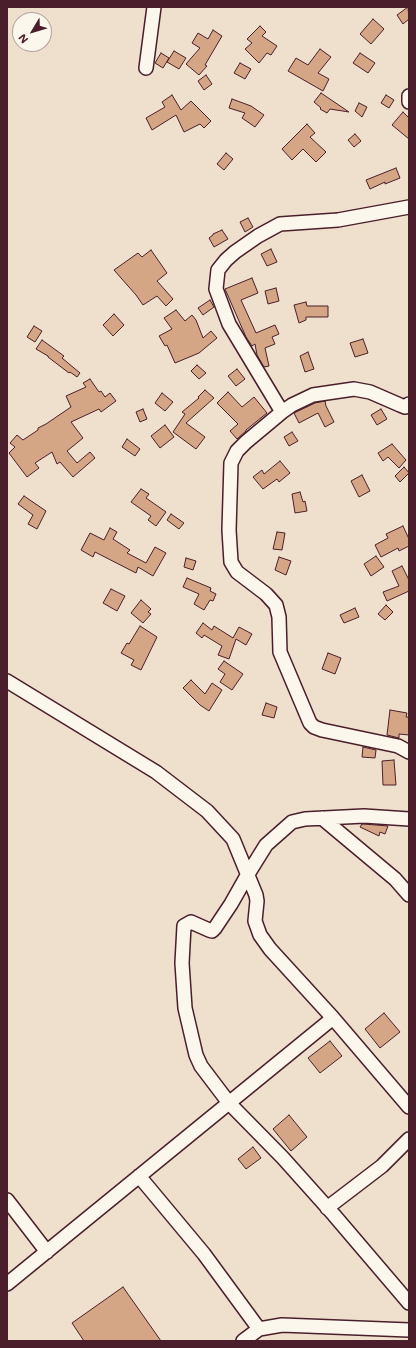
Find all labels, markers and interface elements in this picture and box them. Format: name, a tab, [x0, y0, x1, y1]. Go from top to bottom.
north arrow	[12, 12, 52, 52]
text: N	[14, 31, 31, 47]

